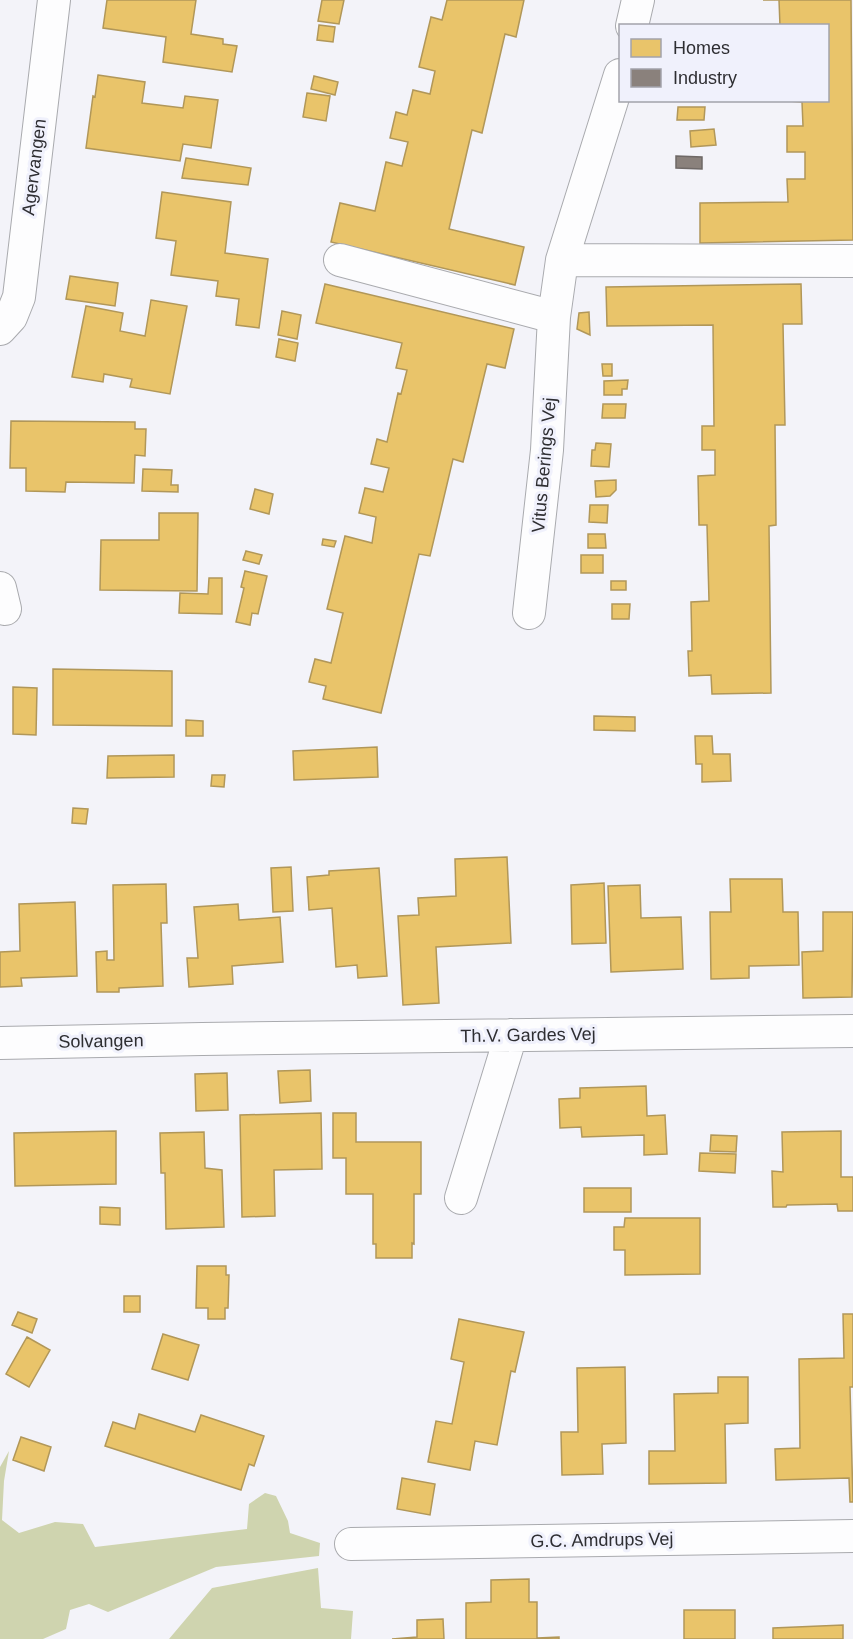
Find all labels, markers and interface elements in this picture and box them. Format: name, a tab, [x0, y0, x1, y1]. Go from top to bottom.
legend	[619, 24, 829, 102]
text: Homes	[673, 38, 730, 58]
text: Industry	[673, 68, 737, 88]
street label: Agervangen	[18, 118, 50, 216]
street label: Vitus Berings Vej	[528, 397, 560, 533]
street label: Th.V. Gardes Vej	[460, 1024, 596, 1046]
street label: Solvangen	[58, 1030, 144, 1052]
street label: G.C. Amdrups Vej	[530, 1529, 674, 1551]

